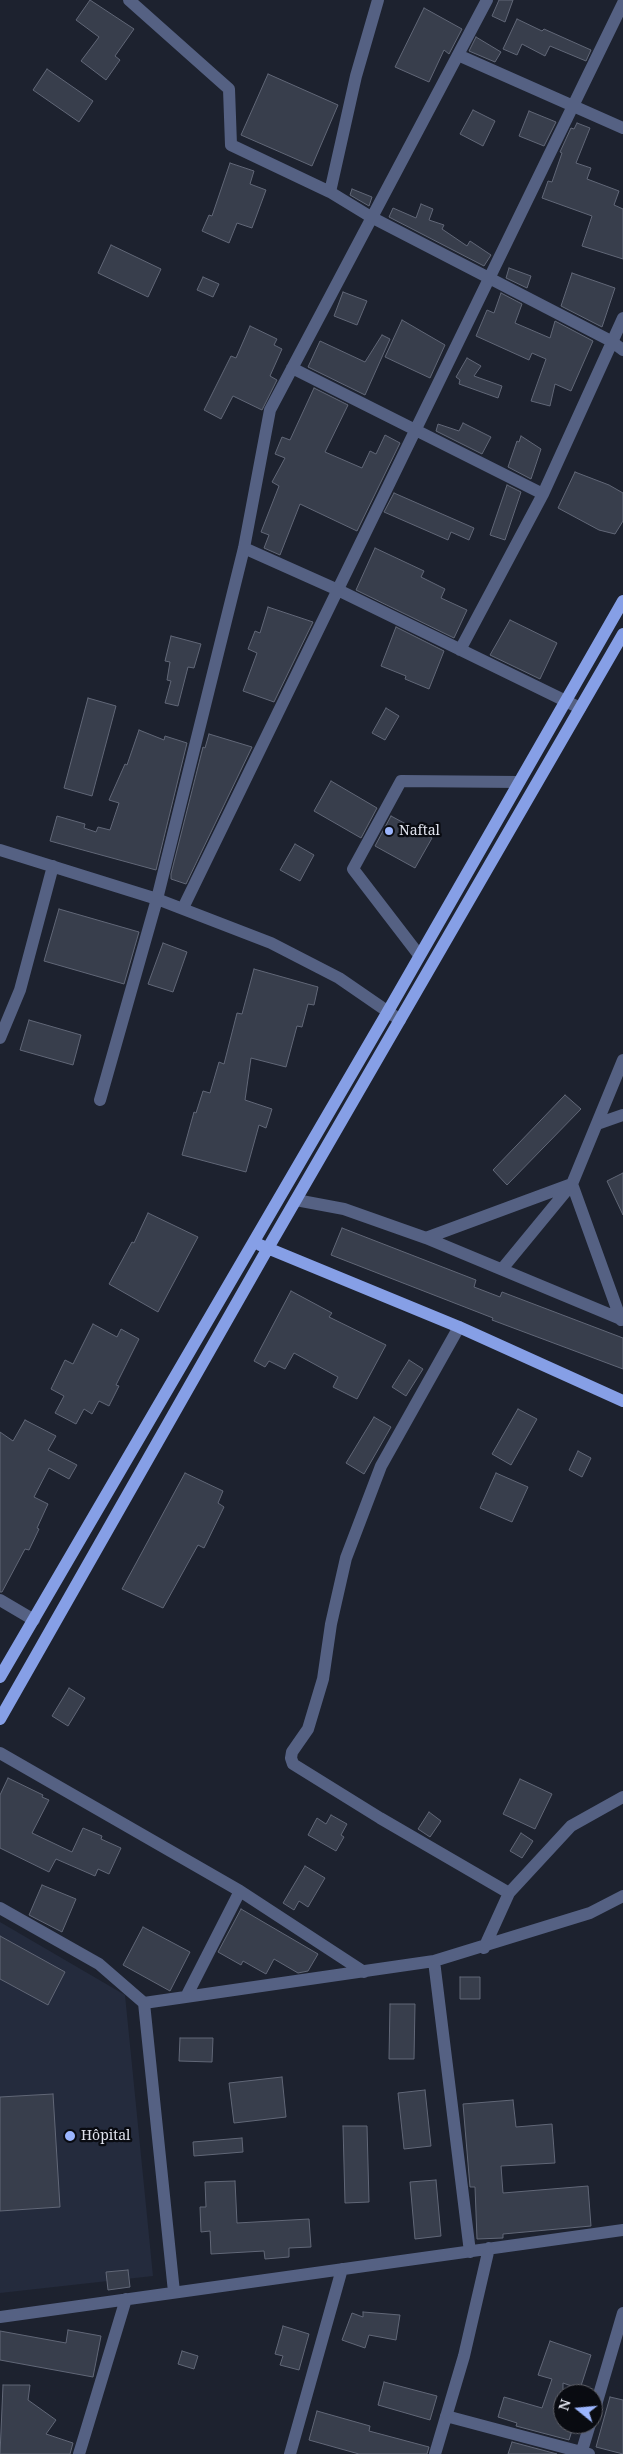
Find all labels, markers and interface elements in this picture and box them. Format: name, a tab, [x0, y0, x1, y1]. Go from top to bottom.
place label: Naftal	[399, 823, 440, 839]
marker: Naftal	[383, 825, 395, 837]
place label: Hôpital	[81, 2128, 130, 2144]
marker: Hôpital	[63, 2129, 77, 2143]
north arrow	[553, 2384, 603, 2434]
text: N	[553, 2397, 575, 2413]

